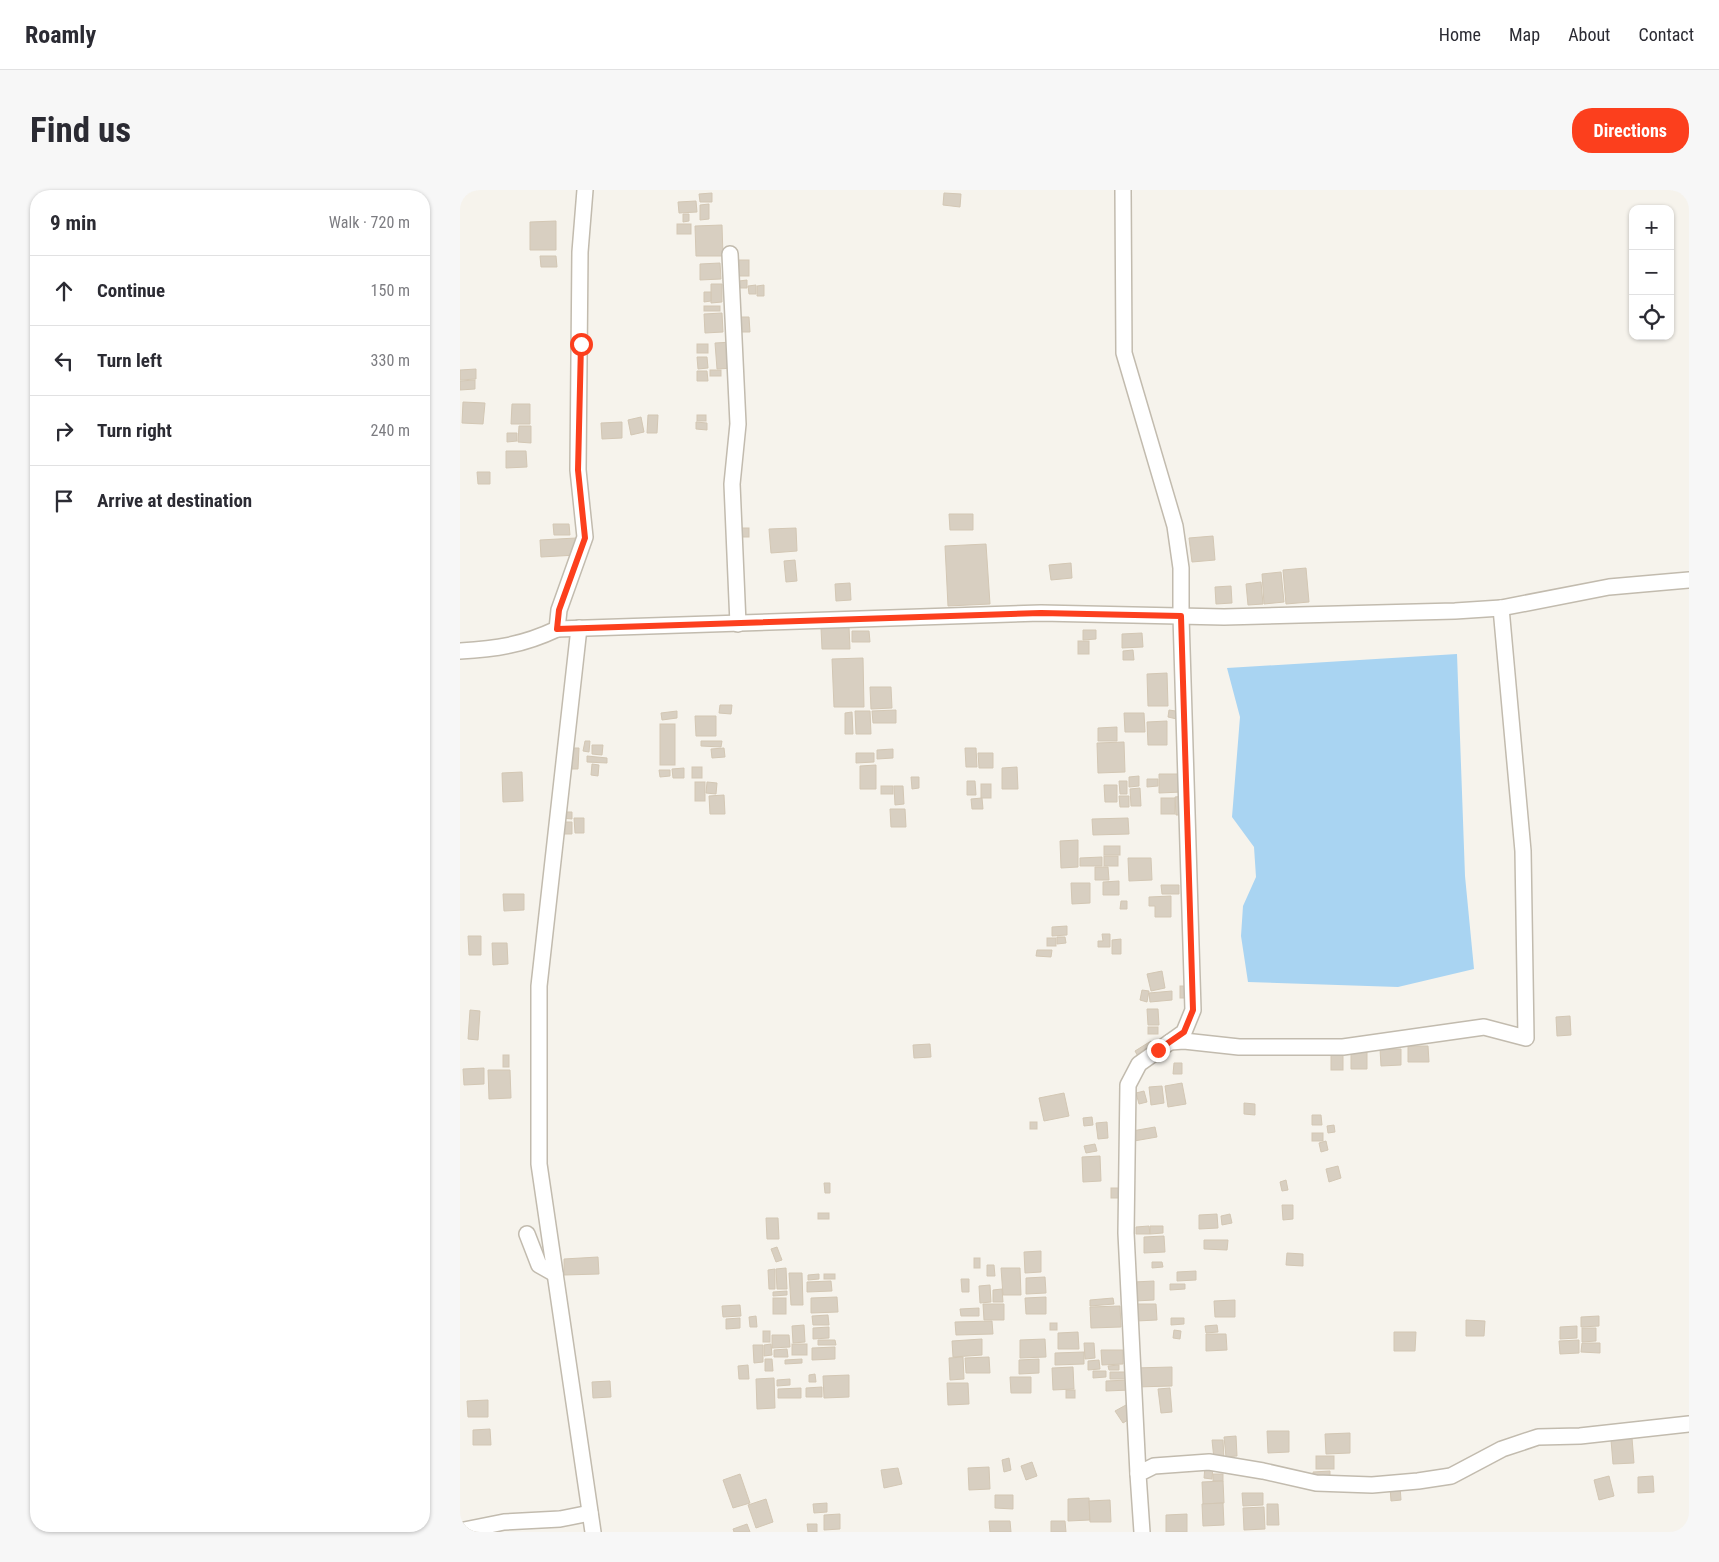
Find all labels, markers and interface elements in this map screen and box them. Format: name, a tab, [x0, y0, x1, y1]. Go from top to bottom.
text: Roamly	[25, 21, 96, 49]
text: Home	[1439, 24, 1481, 45]
text: Map	[1509, 24, 1540, 45]
text: About	[1568, 24, 1610, 45]
text: Contact	[1638, 24, 1694, 45]
button: Directions	[1572, 108, 1689, 153]
text: Find us	[30, 110, 131, 151]
map controls	[1629, 205, 1674, 340]
button: +	[1629, 205, 1674, 250]
text: 9 min	[50, 211, 97, 235]
text: Walk · 720 m	[329, 213, 410, 232]
button: −	[1629, 250, 1674, 295]
icon: ahead	[50, 277, 78, 305]
text: Continue	[97, 279, 165, 302]
text: 150 m	[371, 281, 410, 300]
button: locate	[1629, 295, 1674, 340]
route start	[570, 333, 593, 356]
icon: left	[50, 347, 78, 375]
text: Turn left	[97, 349, 162, 372]
text: 330 m	[371, 351, 410, 370]
icon: right	[50, 417, 78, 445]
text: Turn right	[97, 419, 172, 442]
text: 240 m	[371, 421, 410, 440]
icon: arrive	[50, 487, 78, 515]
text: Arrive at destination	[97, 489, 252, 512]
route end	[1147, 1039, 1170, 1062]

